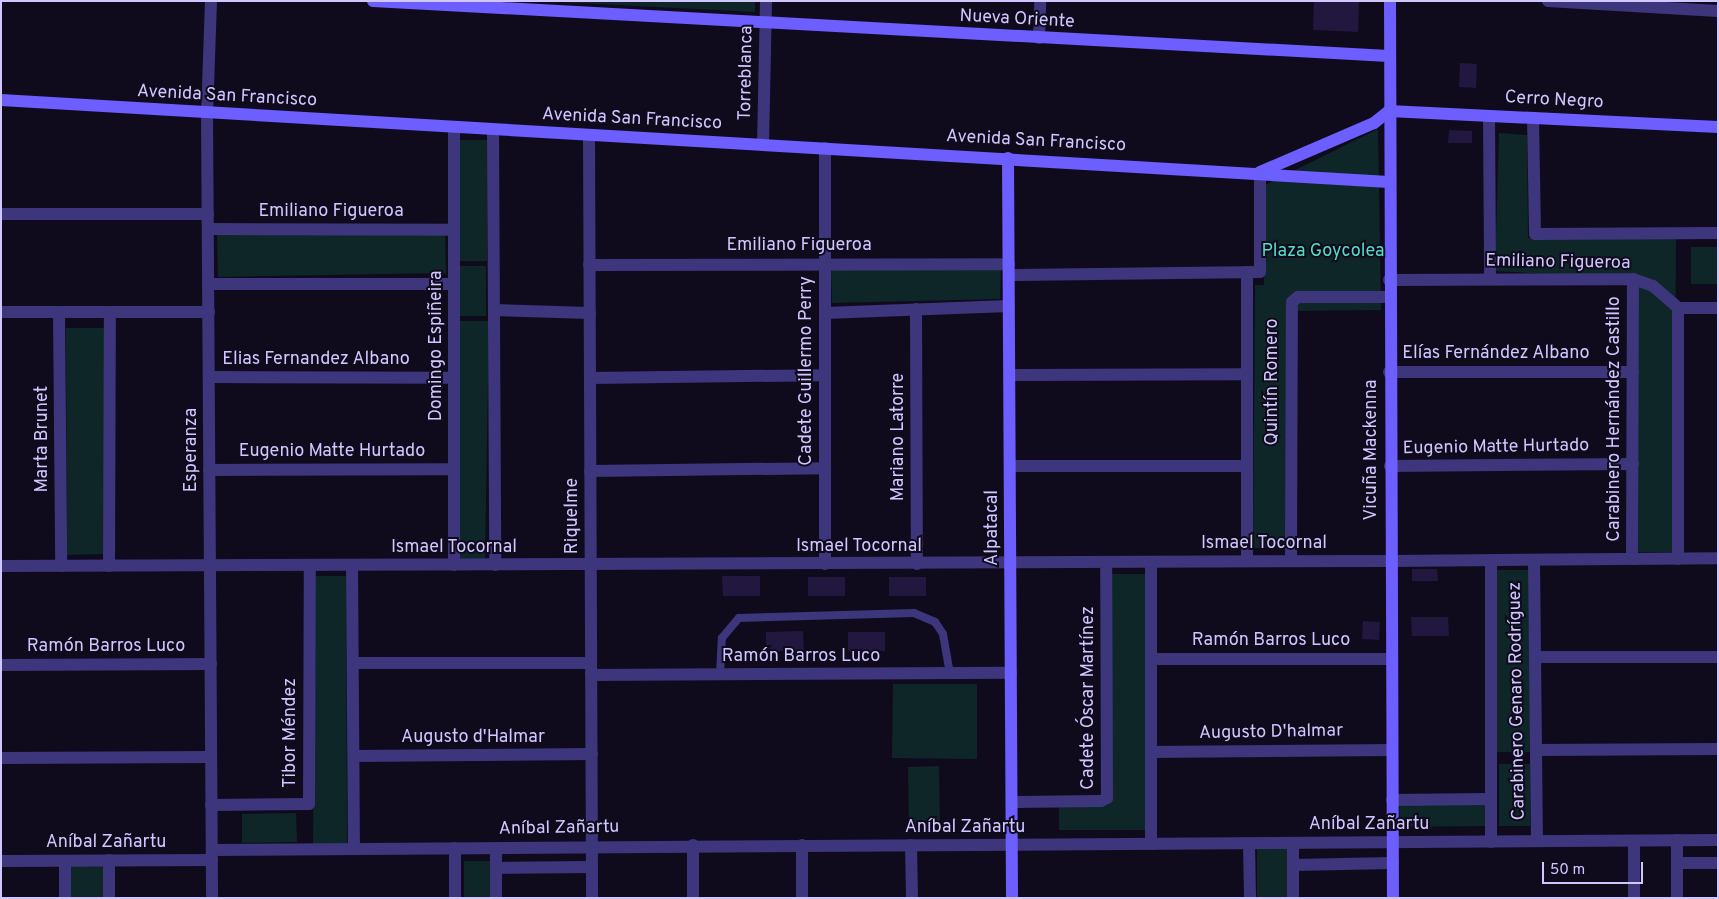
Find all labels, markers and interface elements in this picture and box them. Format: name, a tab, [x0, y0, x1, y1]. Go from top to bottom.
street label: Nueva Oriente	[959, 6, 1075, 34]
street label: Torreblanca	[735, 25, 759, 121]
street label: Avenida San Francisco	[136, 81, 318, 113]
street label: Cerro Negro	[1504, 88, 1604, 114]
street label: Avenida San Francisco	[541, 104, 723, 136]
street label: Avenida San Francisco	[945, 126, 1127, 158]
street label: Emiliano Figueroa	[258, 201, 404, 223]
street label: Emiliano Figueroa	[726, 235, 872, 257]
park label: Plaza Goycolea	[1261, 241, 1385, 263]
street label: Emiliano Figueroa	[1485, 251, 1631, 275]
street label: Domingo Espiñeira	[426, 271, 448, 421]
street label: Cadete Guillermo Perry	[796, 276, 818, 466]
street label: Carabinero Hernández Castillo	[1604, 296, 1626, 542]
street label: Quintín Romero	[1262, 319, 1284, 445]
street label: Elías Fernández Albano	[1402, 343, 1590, 365]
street label: Elias Fernandez Albano	[222, 349, 410, 371]
street label: Mariano Latorre	[888, 373, 910, 501]
street label: Vicuña Mackenna	[1361, 380, 1383, 520]
street label: Marta Brunet	[32, 386, 54, 492]
street label: Esperanza	[181, 408, 203, 492]
street label: Eugenio Matte Hurtado	[1403, 436, 1589, 460]
street label: Eugenio Matte Hurtado	[239, 441, 425, 463]
street label: Riquelme	[562, 478, 584, 554]
street label: Alpatacal	[982, 490, 1004, 566]
street label: Ismael Tocornal	[1201, 533, 1327, 555]
street label: Ismael Tocornal	[796, 536, 922, 558]
street label: Ismael Tocornal	[391, 537, 517, 559]
street label: Carabinero Genaro Rodríguez	[1505, 582, 1531, 820]
street label: Cadete Óscar Martínez	[1078, 606, 1100, 790]
street label: Ramón Barros Luco	[1192, 630, 1350, 652]
street label: Ramón Barros Luco	[27, 636, 185, 658]
street label: Ramón Barros Luco	[722, 646, 880, 668]
street label: Tibor Méndez	[280, 678, 302, 788]
street label: Augusto D'halmar	[1199, 721, 1343, 745]
street label: Augusto d'Halmar	[401, 727, 545, 749]
street label: Aníbal Zañartu	[1309, 814, 1429, 836]
street label: Aníbal Zañartu	[498, 817, 620, 841]
street label: Aníbal Zañartu	[905, 817, 1025, 839]
street label: Aníbal Zañartu	[46, 832, 166, 854]
scale bar	[1544, 852, 1645, 884]
text: 50 m	[1550, 861, 1585, 880]

